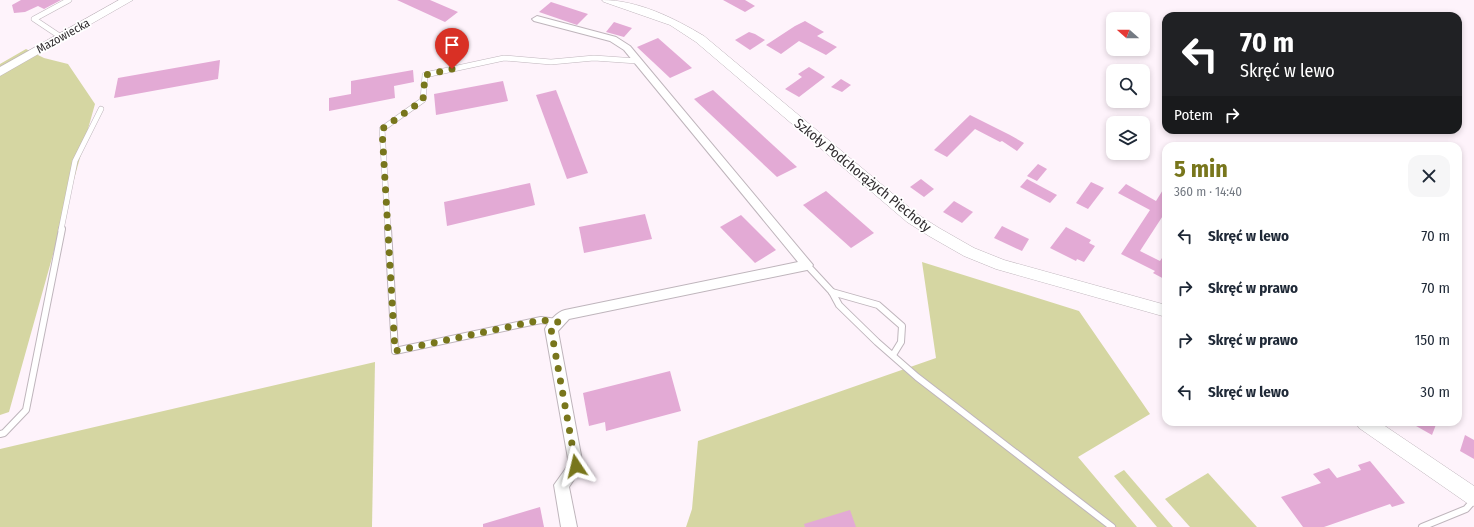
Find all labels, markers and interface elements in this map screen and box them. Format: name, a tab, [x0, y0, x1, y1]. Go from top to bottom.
north arrow	[1106, 12, 1150, 56]
map controls	[1106, 12, 1150, 160]
street label: Mazowiecka	[34, 16, 92, 56]
text: 70 m	[1240, 26, 1294, 59]
pin	[435, 28, 469, 69]
icon: left	[1174, 28, 1226, 80]
icon: arrive	[441, 34, 463, 56]
text: Skręć w lewo	[1240, 60, 1335, 82]
button: search	[1106, 64, 1150, 108]
icon: right	[1221, 104, 1243, 126]
text: Potem	[1174, 106, 1213, 124]
street label: Szkoły Podchorążych Piechoty	[791, 115, 935, 236]
button: layers	[1106, 116, 1150, 160]
text: 5 min	[1174, 155, 1228, 183]
button: close	[1408, 155, 1450, 197]
text: 360 m · 14:40	[1174, 184, 1242, 199]
icon: left	[1174, 225, 1196, 247]
text: Skręć w lewo	[1208, 227, 1289, 245]
text: 70 m	[1421, 227, 1450, 245]
icon: right	[1174, 277, 1196, 299]
text: Skręć w prawo	[1208, 279, 1298, 297]
text: 70 m	[1421, 279, 1450, 297]
icon: right	[1174, 329, 1196, 351]
text: Skręć w prawo	[1208, 331, 1298, 349]
text: 150 m	[1414, 331, 1450, 349]
icon: left	[1174, 381, 1196, 403]
text: Skręć w lewo	[1208, 383, 1289, 401]
text: 30 m	[1420, 383, 1450, 401]
position arrow	[555, 445, 597, 487]

